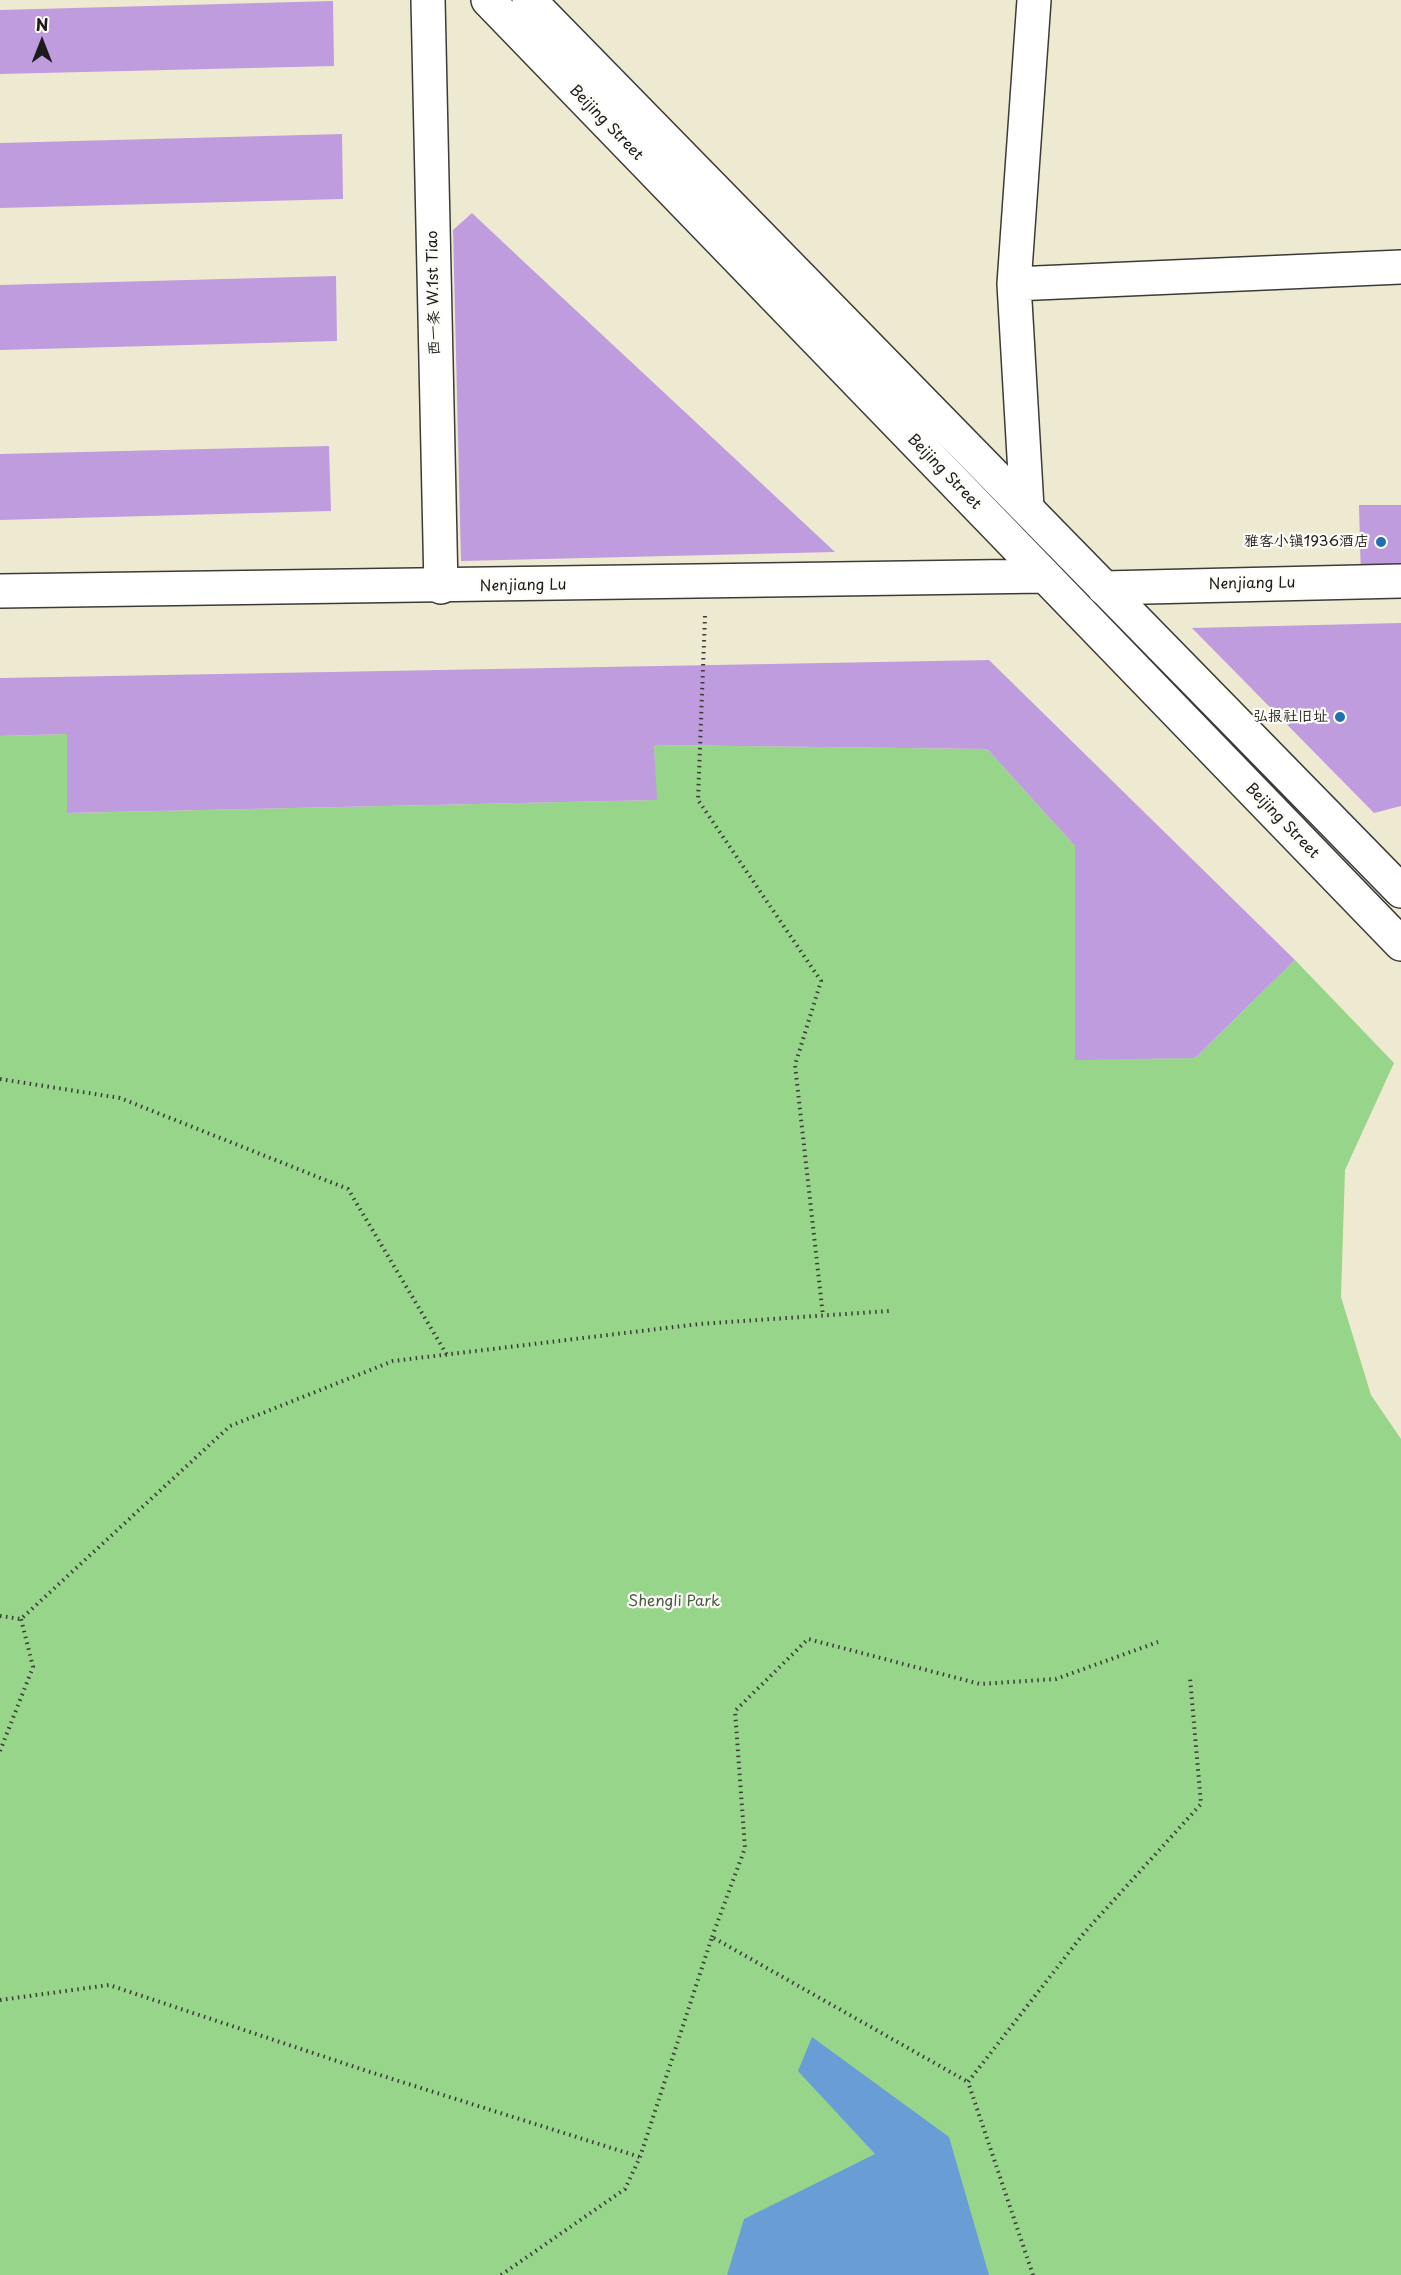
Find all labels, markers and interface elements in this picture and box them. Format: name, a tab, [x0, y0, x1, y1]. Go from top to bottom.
north arrow	[12, 12, 72, 72]
text: N	[36, 12, 48, 36]
street label: Beijing Street	[566, 82, 646, 164]
street label: 西一条 W.1st Tiao	[424, 230, 444, 356]
street label: Beijing Street	[904, 431, 984, 513]
place label: 雅客小镇1936酒店	[1244, 533, 1369, 551]
marker: 雅客小镇1936酒店	[1374, 535, 1388, 549]
street label: Nenjiang Lu	[1209, 574, 1295, 594]
street label: Nenjiang Lu	[480, 576, 566, 596]
place label: 弘报社旧址	[1253, 708, 1328, 726]
marker: 弘报社旧址	[1333, 710, 1347, 724]
street label: Beijing Street	[1242, 780, 1322, 862]
park label: Shengli Park	[628, 1593, 720, 1611]

